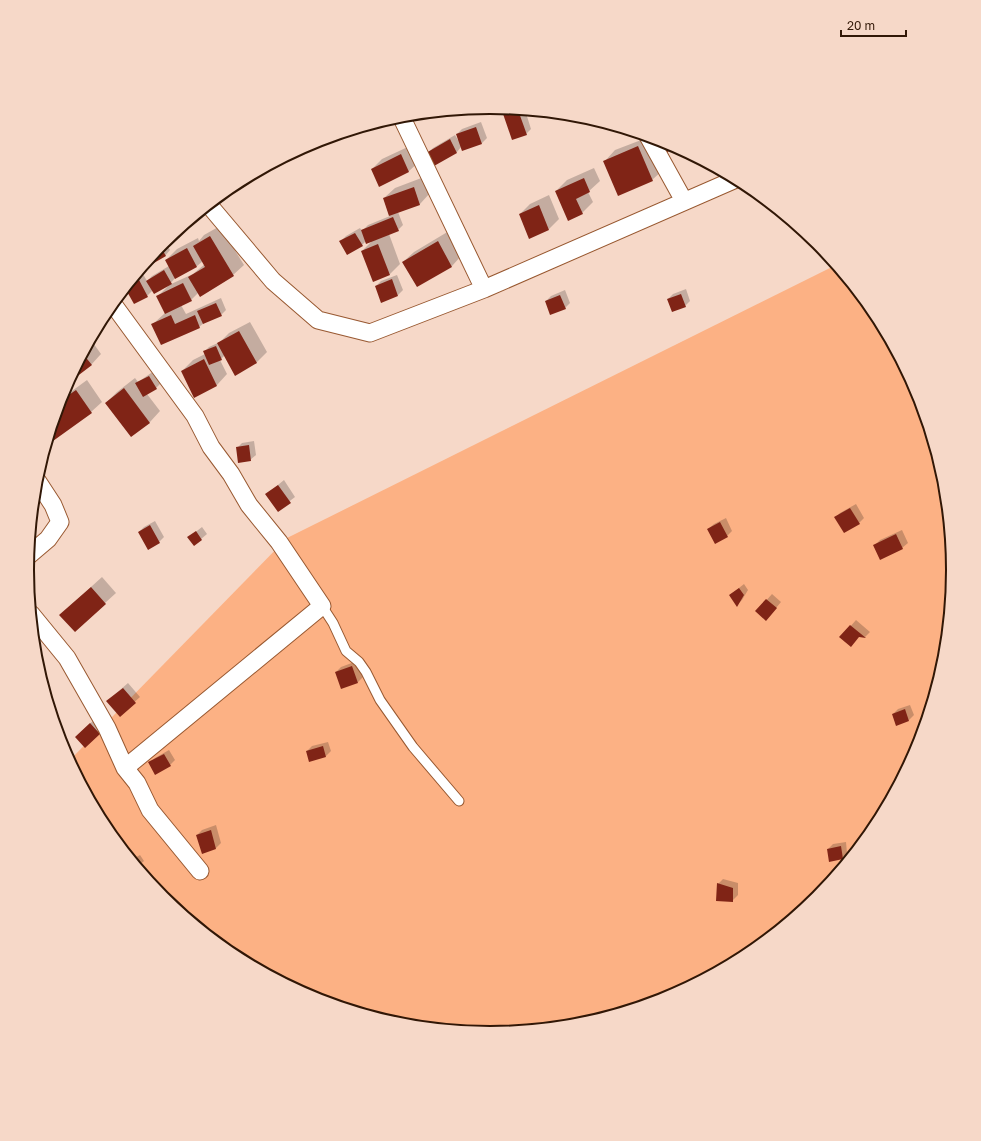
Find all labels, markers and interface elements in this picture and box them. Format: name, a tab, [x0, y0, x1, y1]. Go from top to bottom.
scale bar	[841, 12, 906, 38]
text: 20 m	[847, 18, 875, 33]

